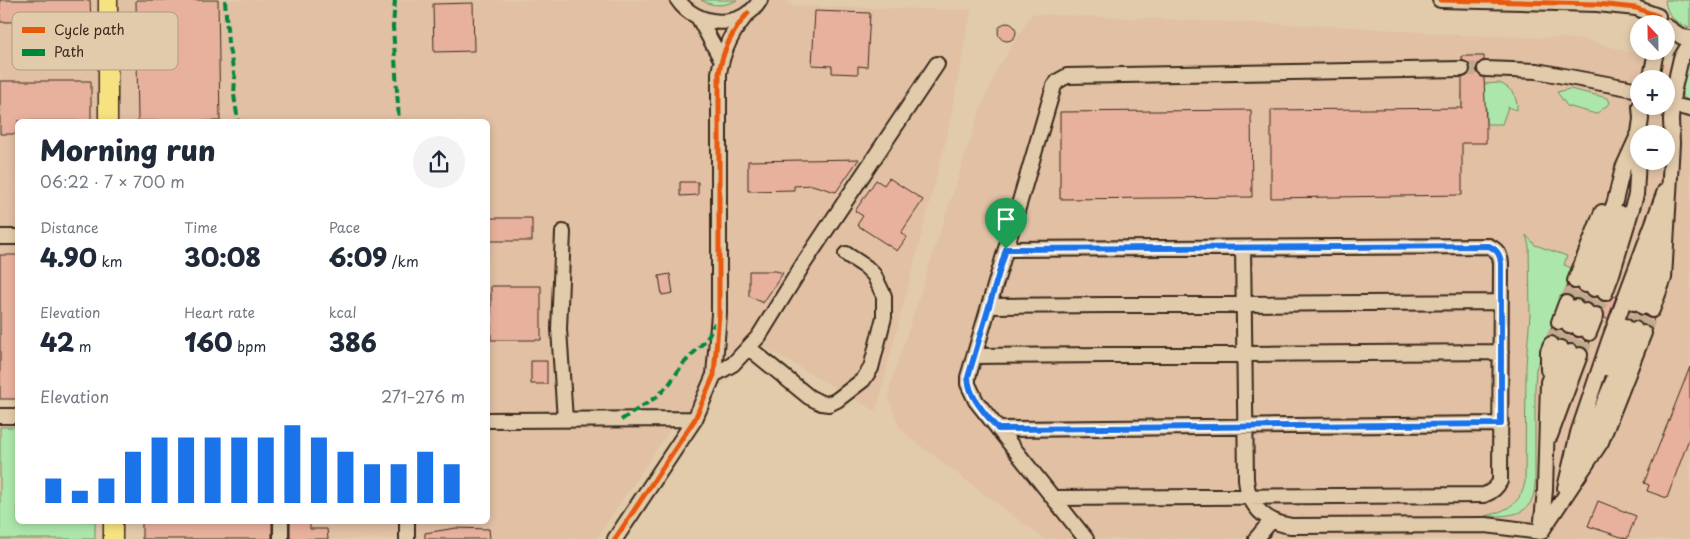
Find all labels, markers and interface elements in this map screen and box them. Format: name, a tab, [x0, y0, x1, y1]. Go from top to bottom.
legend	[12, 12, 178, 70]
north arrow	[1630, 15, 1675, 60]
map controls	[1630, 15, 1675, 170]
text: Cycle path	[54, 19, 125, 40]
text: Path	[54, 41, 84, 62]
button: +	[1630, 70, 1675, 115]
button: −	[1630, 125, 1675, 170]
text: Morning run	[40, 128, 216, 171]
button: share	[413, 136, 465, 188]
text: 06:22 · 7 × 700 m	[40, 169, 185, 193]
pin	[985, 198, 1027, 249]
icon: arrive	[992, 205, 1020, 233]
text: Distance	[40, 217, 99, 238]
text: Time	[184, 217, 217, 238]
text: Pace	[329, 217, 360, 238]
text: 4.90	[40, 238, 97, 276]
text: 30:08	[184, 238, 261, 276]
text: 6:09	[329, 238, 387, 276]
text: km	[97, 251, 123, 272]
text: /km	[387, 251, 419, 272]
text: Elevation	[40, 302, 100, 323]
text: Heart rate	[184, 302, 255, 323]
text: kcal	[329, 302, 357, 323]
text: 42	[40, 323, 74, 361]
text: 160	[184, 323, 233, 361]
text: 386	[329, 323, 377, 361]
text: m	[74, 336, 91, 357]
text: bpm	[233, 336, 266, 357]
text: Elevation	[40, 384, 109, 408]
text: 271–276 m	[381, 384, 465, 408]

